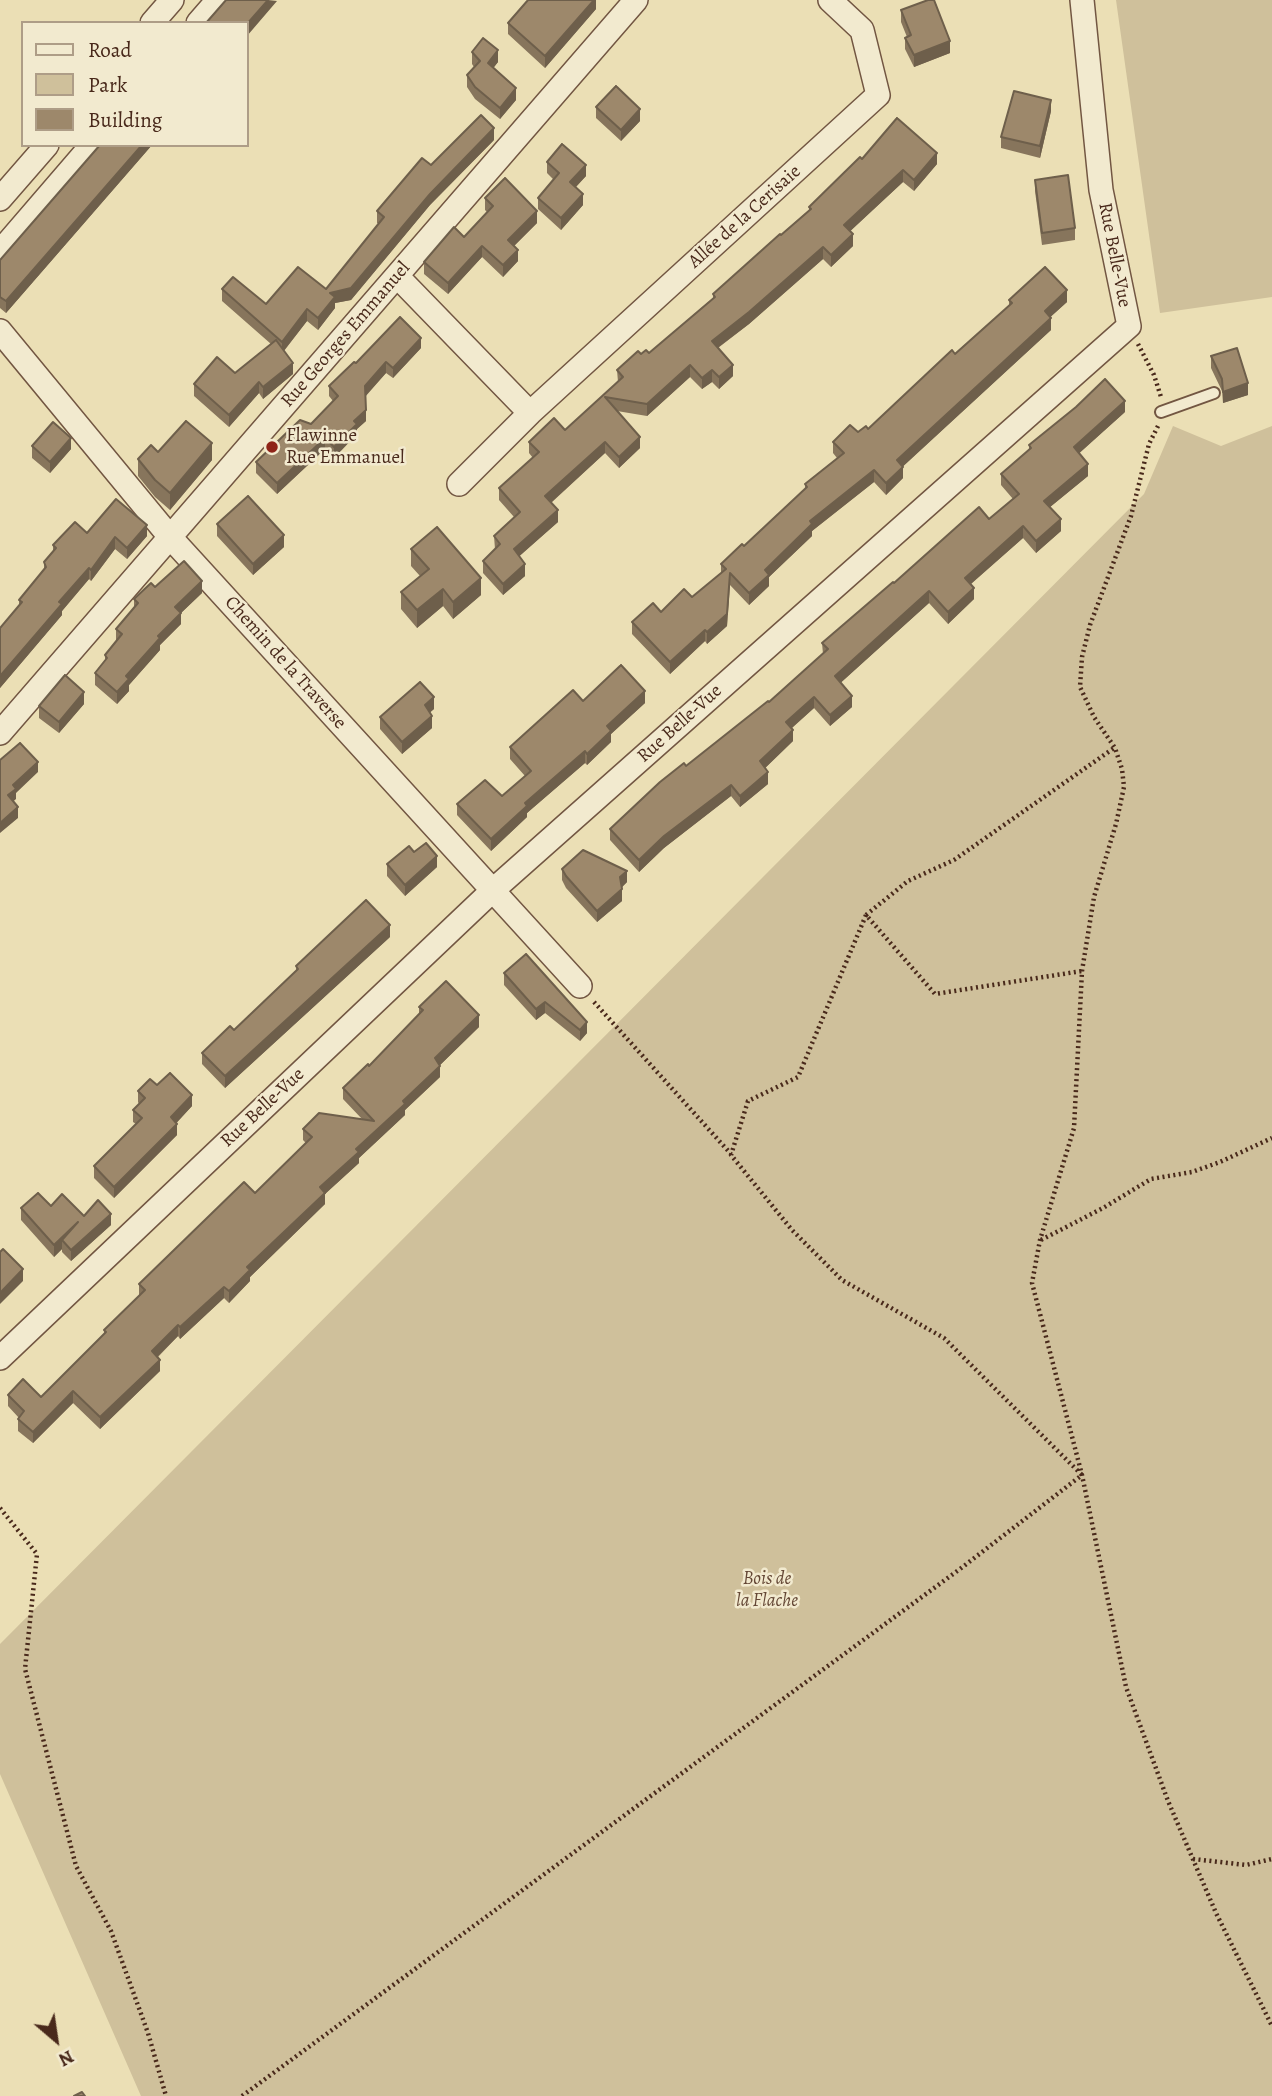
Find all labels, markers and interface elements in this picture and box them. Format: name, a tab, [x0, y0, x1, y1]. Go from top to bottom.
legend	[21, 21, 248, 147]
text: Road	[88, 36, 132, 64]
text: Park	[88, 71, 127, 99]
text: Building	[88, 106, 162, 134]
street label: Allée de la Cerisaie	[684, 161, 806, 273]
street label: Rue Belle-Vue	[1093, 201, 1135, 309]
street label: Rue Georges Emmanuel	[277, 258, 415, 412]
place label: Flawinne Rue Emmanuel	[286, 425, 405, 469]
marker: Flawinne Rue Emmanuel	[264, 439, 280, 455]
street label: Chemin de la Traverse	[219, 592, 351, 734]
street label: Rue Belle-Vue	[633, 680, 727, 768]
street label: Rue Belle-Vue	[216, 1063, 310, 1153]
park label: Bois de la Flache	[736, 1568, 798, 1612]
north arrow	[21, 2005, 91, 2075]
text: N	[54, 2044, 79, 2073]

